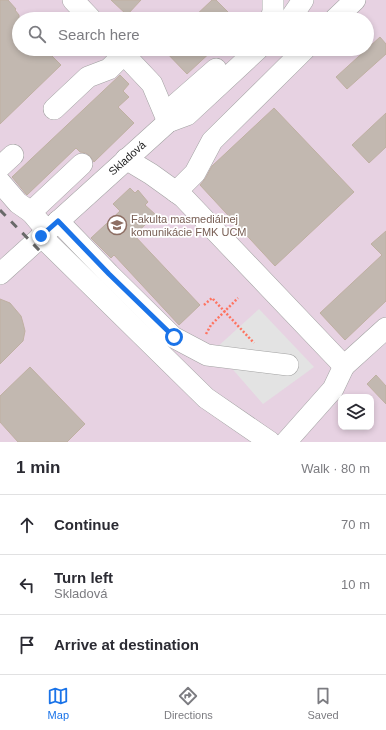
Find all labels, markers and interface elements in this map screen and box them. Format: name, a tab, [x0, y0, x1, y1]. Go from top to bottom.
search box	[12, 12, 374, 56]
icon: search	[26, 23, 48, 45]
text: Search here	[58, 26, 140, 43]
street label: Skladová	[106, 138, 148, 178]
place label: Fakulta masmediálnej komunikácie FMK UCM	[131, 213, 247, 238]
school or university icon: Fakulta masmediálnej komunikácie FMK UCM	[106, 214, 128, 236]
route end	[32, 227, 50, 245]
route start	[165, 328, 183, 346]
map controls	[338, 394, 374, 430]
button: layers	[338, 394, 374, 430]
text: 1 min	[16, 458, 60, 477]
text: Walk · 80 m	[301, 461, 370, 476]
icon: ahead	[16, 514, 38, 536]
text: Continue	[54, 516, 119, 533]
text: 70 m	[341, 517, 370, 532]
text: Turn left	[54, 569, 113, 586]
icon: left	[16, 574, 38, 596]
text: 10 m	[341, 577, 370, 592]
text: Skladová	[54, 586, 107, 601]
icon: arrive	[16, 634, 38, 656]
text: Arrive at destination	[54, 636, 199, 653]
tab: Map	[47, 685, 69, 721]
tab: Directions	[164, 685, 213, 721]
tab: Saved	[307, 685, 339, 721]

